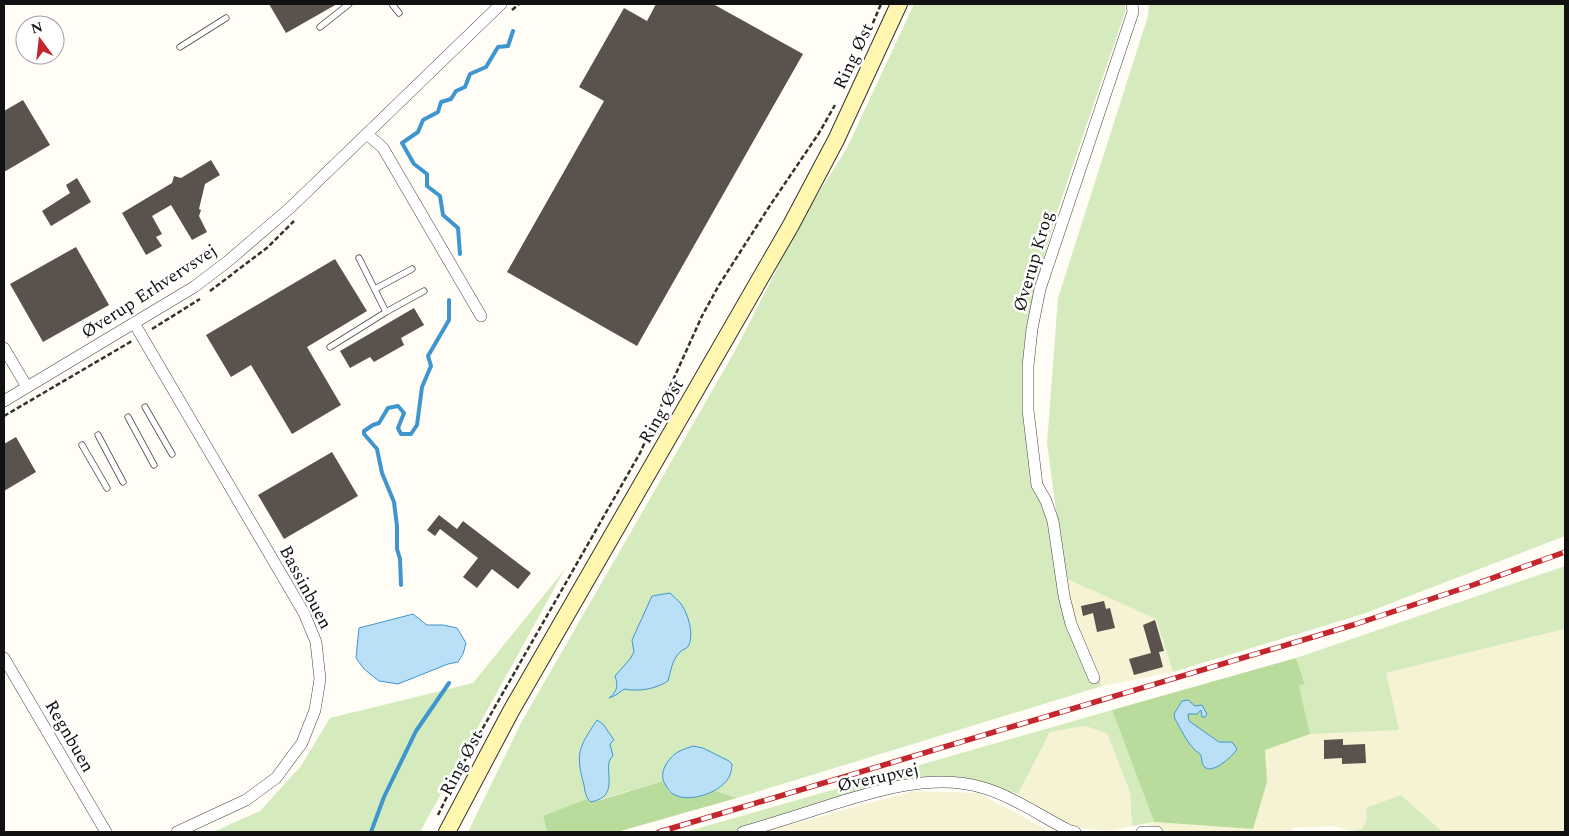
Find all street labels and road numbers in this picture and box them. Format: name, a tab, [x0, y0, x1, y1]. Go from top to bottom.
street label: Ring Øst	[826, 18, 881, 94]
street label: Øverup Krog	[1006, 208, 1061, 315]
street label: Øverup Erhvervsvej	[76, 237, 223, 346]
street label: Ring Øst	[632, 374, 691, 449]
street label: Bassinbuen	[272, 541, 339, 634]
street label: Regnbuen	[38, 695, 101, 778]
street label: Ring Øst	[433, 726, 490, 801]
street label: Øverupvej	[835, 756, 921, 799]

